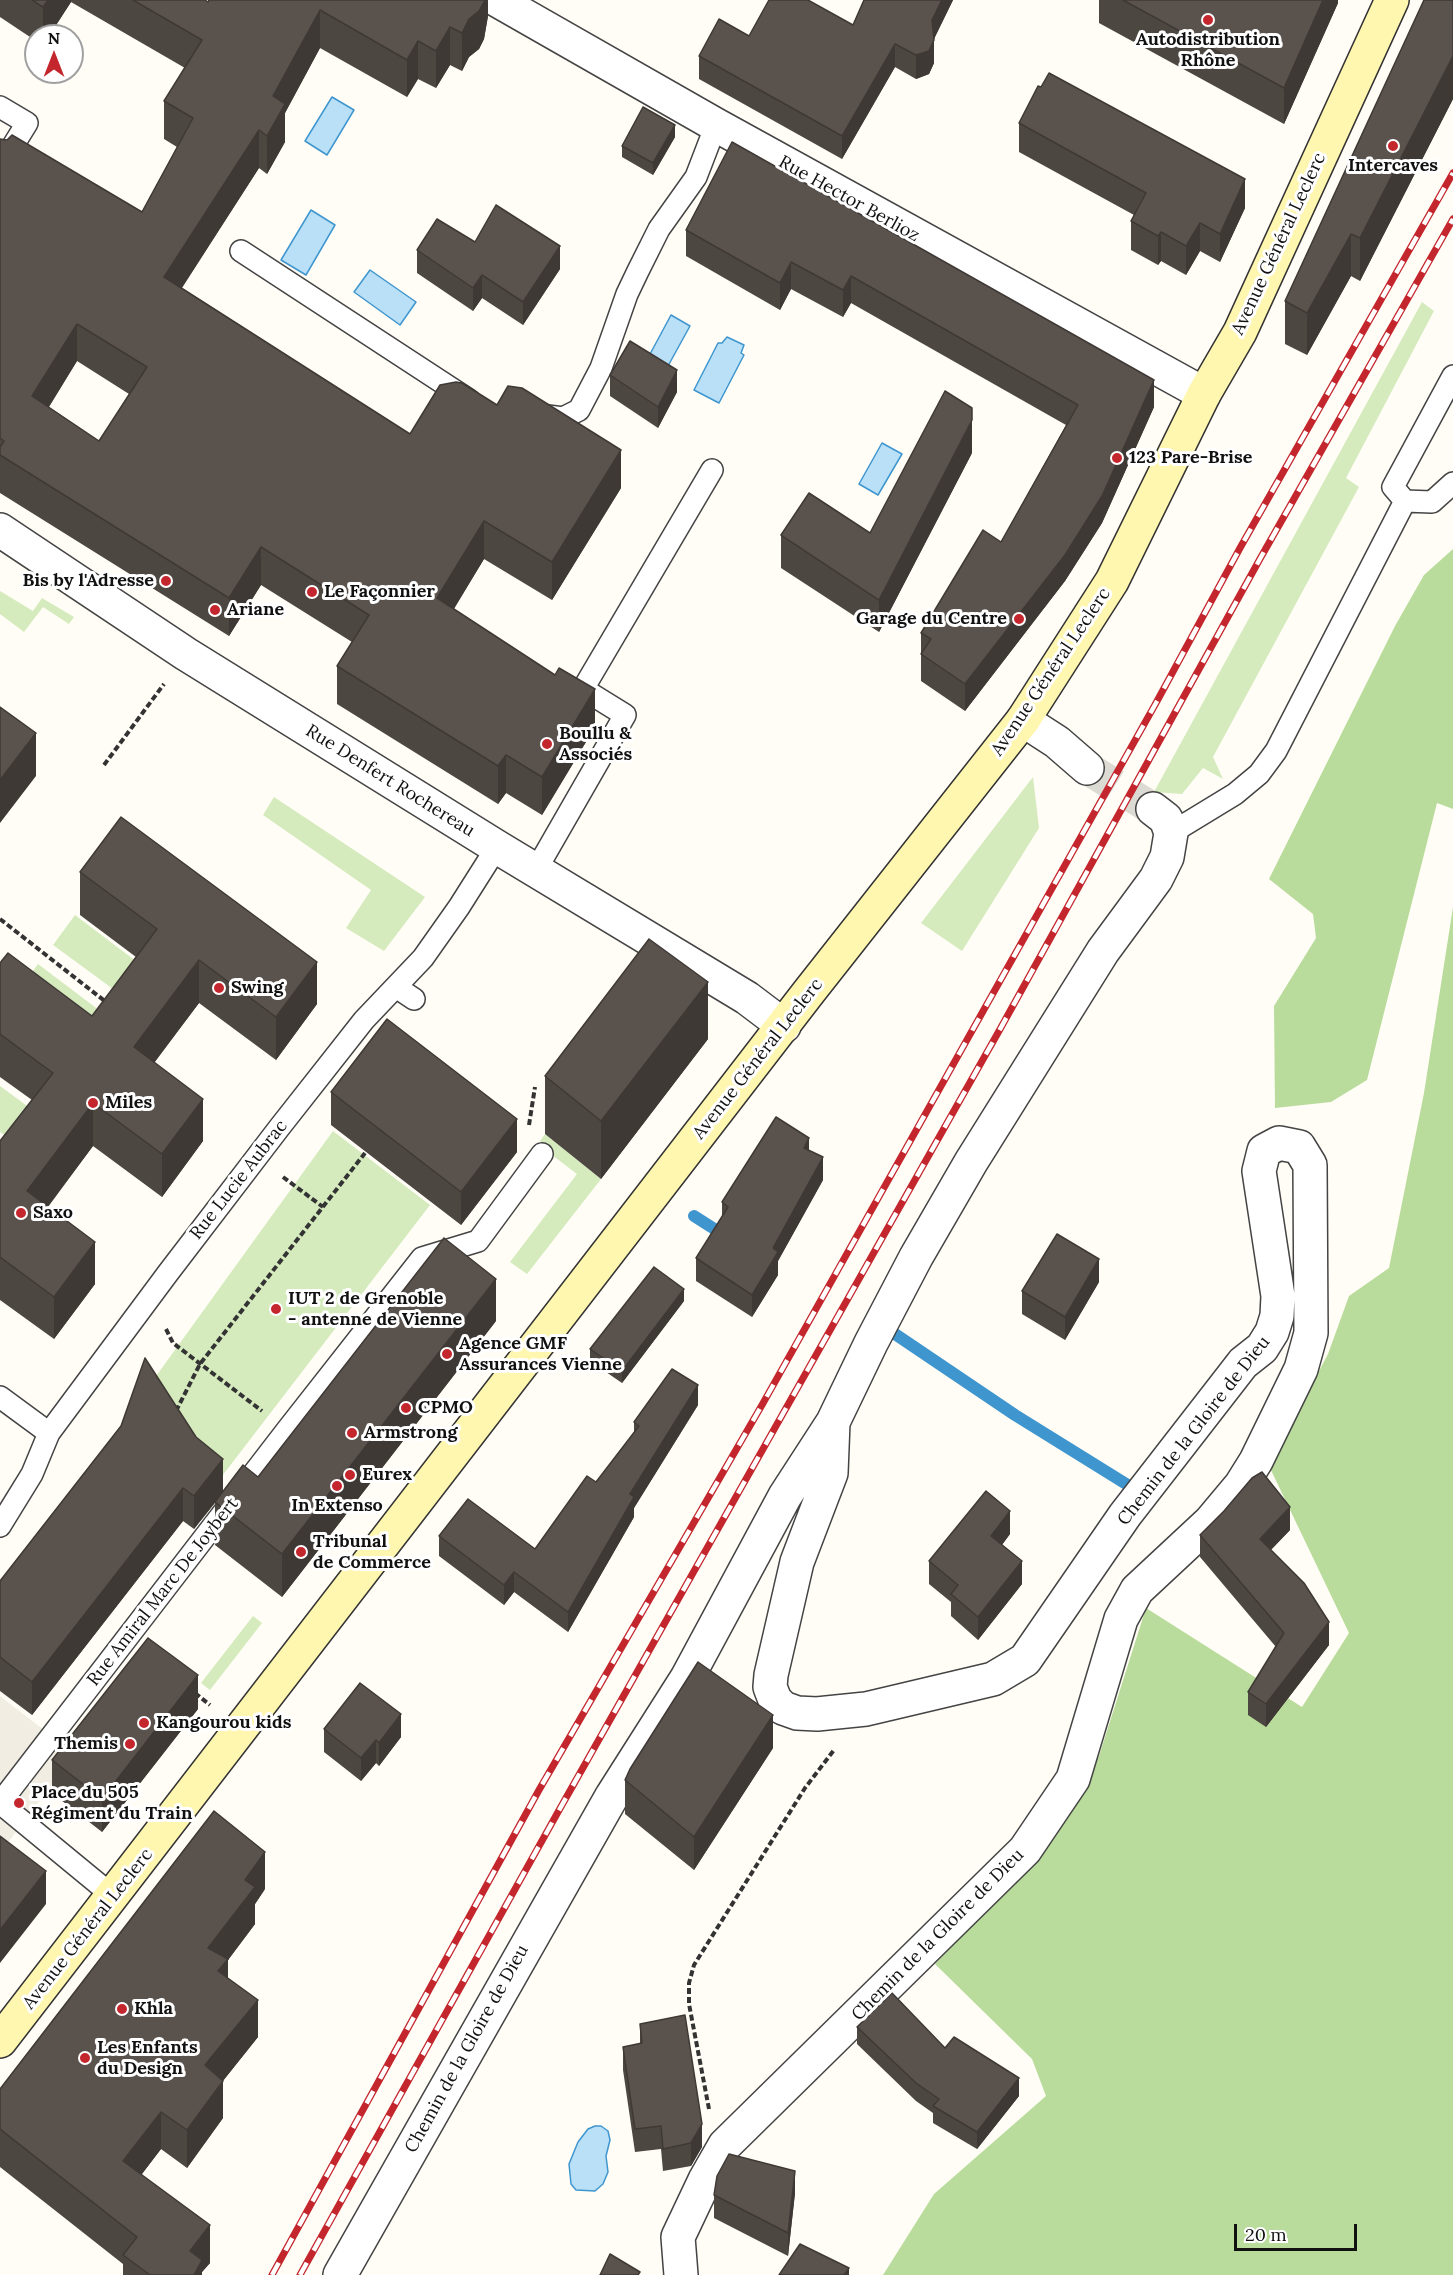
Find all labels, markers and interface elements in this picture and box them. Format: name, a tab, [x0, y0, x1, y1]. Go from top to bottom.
marker: Autodistribution Rhône	[1201, 13, 1215, 27]
north arrow	[24, 24, 84, 84]
text: N	[48, 28, 60, 48]
place label: Autodistribution Rhône	[1136, 29, 1280, 72]
marker: Intercaves	[1386, 139, 1400, 153]
street label: Avenue Général Leclerc	[1227, 150, 1331, 338]
street label: Rue Hector Berlioz	[775, 151, 923, 247]
place label: Intercaves	[1348, 155, 1438, 177]
place label: 123 Pare-Brise	[1129, 447, 1252, 469]
marker: 123 Pare-Brise	[1110, 451, 1124, 465]
place label: Bis by l'Adresse	[23, 570, 154, 592]
marker: Bis by l'Adresse	[159, 574, 173, 588]
place label: Le Façonnier	[324, 581, 435, 603]
street label: Avenue Général Leclerc	[987, 584, 1115, 760]
marker: Le Façonnier	[305, 585, 319, 599]
place label: Ariane	[227, 599, 284, 621]
marker: Ariane	[208, 603, 222, 617]
place label: Garage du Centre	[856, 608, 1007, 630]
marker: Garage du Centre	[1012, 612, 1026, 626]
street label: Rue Denfert Rochereau	[302, 720, 478, 842]
place label: Boullu & Associés	[559, 723, 632, 766]
marker: Boullu & Associés	[540, 737, 554, 751]
street label: Avenue Général Leclerc	[689, 974, 827, 1144]
place label: Swing	[231, 977, 284, 999]
marker: Swing	[212, 981, 226, 995]
place label: Miles	[105, 1092, 152, 1114]
marker: Miles	[86, 1096, 100, 1110]
street label: Rue Lucie Aubrac	[186, 1116, 292, 1244]
place label: Saxo	[33, 1202, 73, 1224]
marker: Saxo	[14, 1206, 28, 1220]
place label: IUT 2 de Grenoble - antenne de Vienne	[288, 1288, 462, 1330]
marker: IUT 2 de Grenoble - antenne de Vienne	[269, 1302, 283, 1316]
street label: Chemin de la Gloire de Dieu	[1113, 1332, 1275, 1530]
place label: Agence GMF Assurances Vienne	[459, 1333, 622, 1376]
marker: Agence GMF Assurances Vienne	[440, 1347, 454, 1361]
place label: CPMO	[418, 1397, 473, 1419]
marker: CPMO	[399, 1401, 413, 1415]
place label: Armstrong	[364, 1422, 457, 1444]
marker: Armstrong	[345, 1426, 359, 1440]
place label: Eurex	[362, 1464, 412, 1486]
marker: Eurex	[343, 1468, 357, 1482]
marker: In Extenso	[330, 1479, 344, 1493]
street label: Rue Amiral Marc De Joybert	[83, 1494, 243, 1690]
place label: In Extenso	[291, 1495, 383, 1517]
place label: Tribunal de Commerce	[313, 1531, 431, 1574]
marker: Tribunal de Commerce	[294, 1545, 308, 1559]
place label: Kangourou kids	[156, 1712, 291, 1734]
marker: Kangourou kids	[137, 1716, 151, 1730]
place label: Themis	[54, 1733, 118, 1755]
marker: Themis	[123, 1737, 137, 1751]
place label: Place du 505 Régiment du Train	[31, 1782, 192, 1824]
marker: Place du 505 Régiment du Train	[12, 1796, 26, 1810]
street label: Avenue Général Leclerc	[19, 1844, 157, 2014]
street label: Chemin de la Gloire de Dieu	[847, 1844, 1029, 2026]
street label: Chemin de la Gloire de Dieu	[401, 1941, 533, 2157]
place label: Khla	[134, 1998, 173, 2020]
marker: Khla	[115, 2002, 129, 2016]
place label: Les Enfants du Design	[97, 2037, 198, 2080]
marker: Les Enfants du Design	[78, 2051, 92, 2065]
scale bar	[1237, 2212, 1360, 2250]
text: 20 m	[1245, 2223, 1287, 2246]

